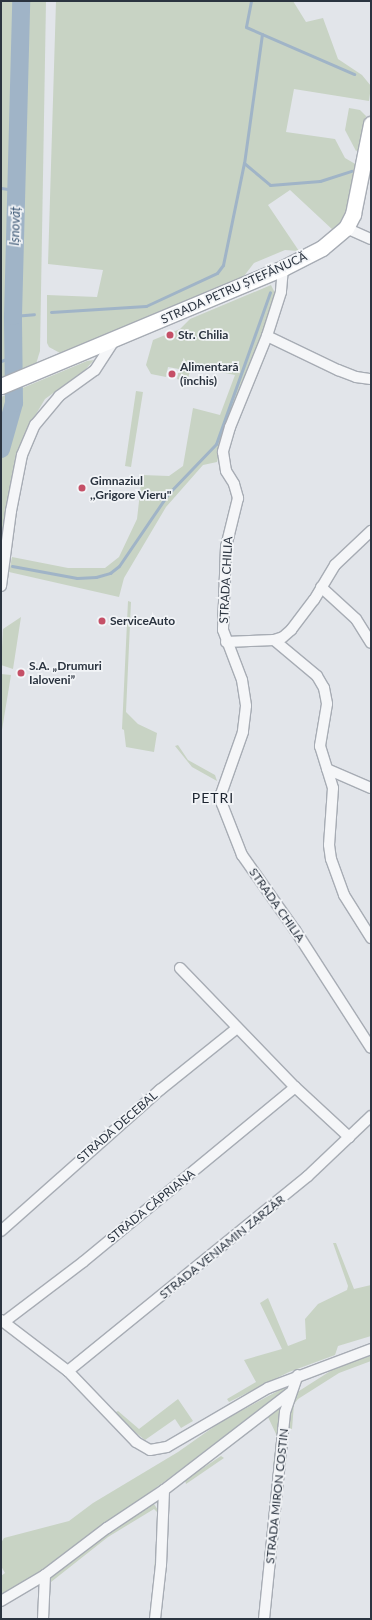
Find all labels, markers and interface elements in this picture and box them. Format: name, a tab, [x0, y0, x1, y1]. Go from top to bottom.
water label: Ișnovăț	[7, 206, 23, 246]
street label: STRADA PETRU ȘTEFĂNUCĂ	[159, 249, 309, 327]
place label: Str. Chilia	[178, 328, 228, 342]
marker: Str. Chilia	[165, 330, 175, 340]
place label: Alimentară (închis)	[180, 360, 239, 388]
marker: Alimentară (închis)	[167, 369, 177, 379]
place label: Gimnaziul ,,Grigore Vieru"	[90, 474, 172, 502]
marker: Gimnaziul ,,Grigore Vieru"	[77, 483, 87, 493]
street label: STRADA CHILIA	[217, 536, 235, 624]
place label: ServiceAuto	[110, 614, 175, 628]
marker: ServiceAuto	[97, 616, 107, 626]
place label: S.A. „Drumuri Ialoveni”	[29, 659, 102, 687]
marker: S.A. „Drumuri Ialoveni”	[16, 668, 26, 678]
district label: PETRI	[192, 790, 234, 806]
street label: STRADA CHILIA	[246, 865, 308, 945]
street label: STRADA DECEBAL	[74, 1088, 160, 1166]
street label: STRADA CĂPRIANA	[104, 1166, 198, 1246]
street label: STRADA VENIAMIN ZARZĂR	[156, 1192, 288, 1302]
street label: STRADA MIRON COSTIN	[263, 1427, 291, 1565]

